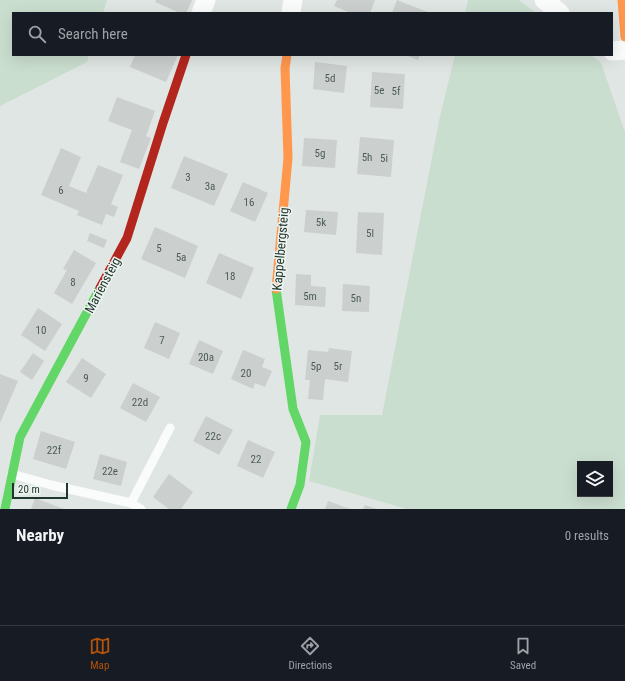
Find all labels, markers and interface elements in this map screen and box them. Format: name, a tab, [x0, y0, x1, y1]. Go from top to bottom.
search box	[12, 12, 613, 56]
icon: search	[26, 23, 48, 45]
text: Search here	[58, 25, 128, 43]
house number: 5d	[325, 72, 335, 85]
house number: 5e	[374, 84, 384, 97]
house number: 5f	[392, 85, 401, 98]
house number: 5g	[315, 147, 325, 160]
house number: 5h	[362, 151, 372, 164]
house number: 5i	[380, 152, 388, 165]
house number: 3	[185, 171, 191, 184]
house number: 3a	[205, 180, 215, 193]
house number: 6	[58, 184, 64, 197]
house number: 16	[244, 196, 254, 209]
street label: Kappelbergsteig	[269, 207, 292, 291]
house number: 5k	[316, 216, 326, 229]
house number: 5l	[366, 227, 374, 240]
house number: 5	[156, 242, 162, 255]
house number: 5a	[176, 251, 186, 264]
street label: Mariensteig	[82, 255, 123, 316]
house number: 18	[225, 270, 235, 283]
house number: 8	[70, 276, 76, 289]
house number: 5m	[303, 290, 317, 303]
house number: 5n	[351, 292, 361, 305]
house number: 10	[36, 324, 46, 337]
house number: 7	[159, 334, 165, 347]
house number: 20a	[198, 351, 214, 364]
house number: 5p	[311, 360, 321, 373]
house number: 5r	[334, 360, 343, 373]
house number: 20	[241, 367, 251, 380]
house number: 9	[83, 372, 89, 385]
house number: 22d	[132, 396, 148, 409]
house number: 22c	[205, 430, 221, 443]
house number: 22f	[47, 444, 62, 457]
house number: 22	[251, 453, 261, 466]
map controls	[577, 461, 613, 497]
button: layers	[577, 461, 613, 497]
house number: 22e	[102, 465, 118, 478]
scale bar	[12, 481, 68, 500]
text: 20 m	[18, 483, 40, 496]
text: Nearby	[16, 525, 64, 545]
text: 0 results	[565, 528, 609, 543]
tab: Map	[89, 635, 111, 672]
tab: Directions	[288, 635, 332, 672]
tab: Saved	[510, 635, 536, 672]

